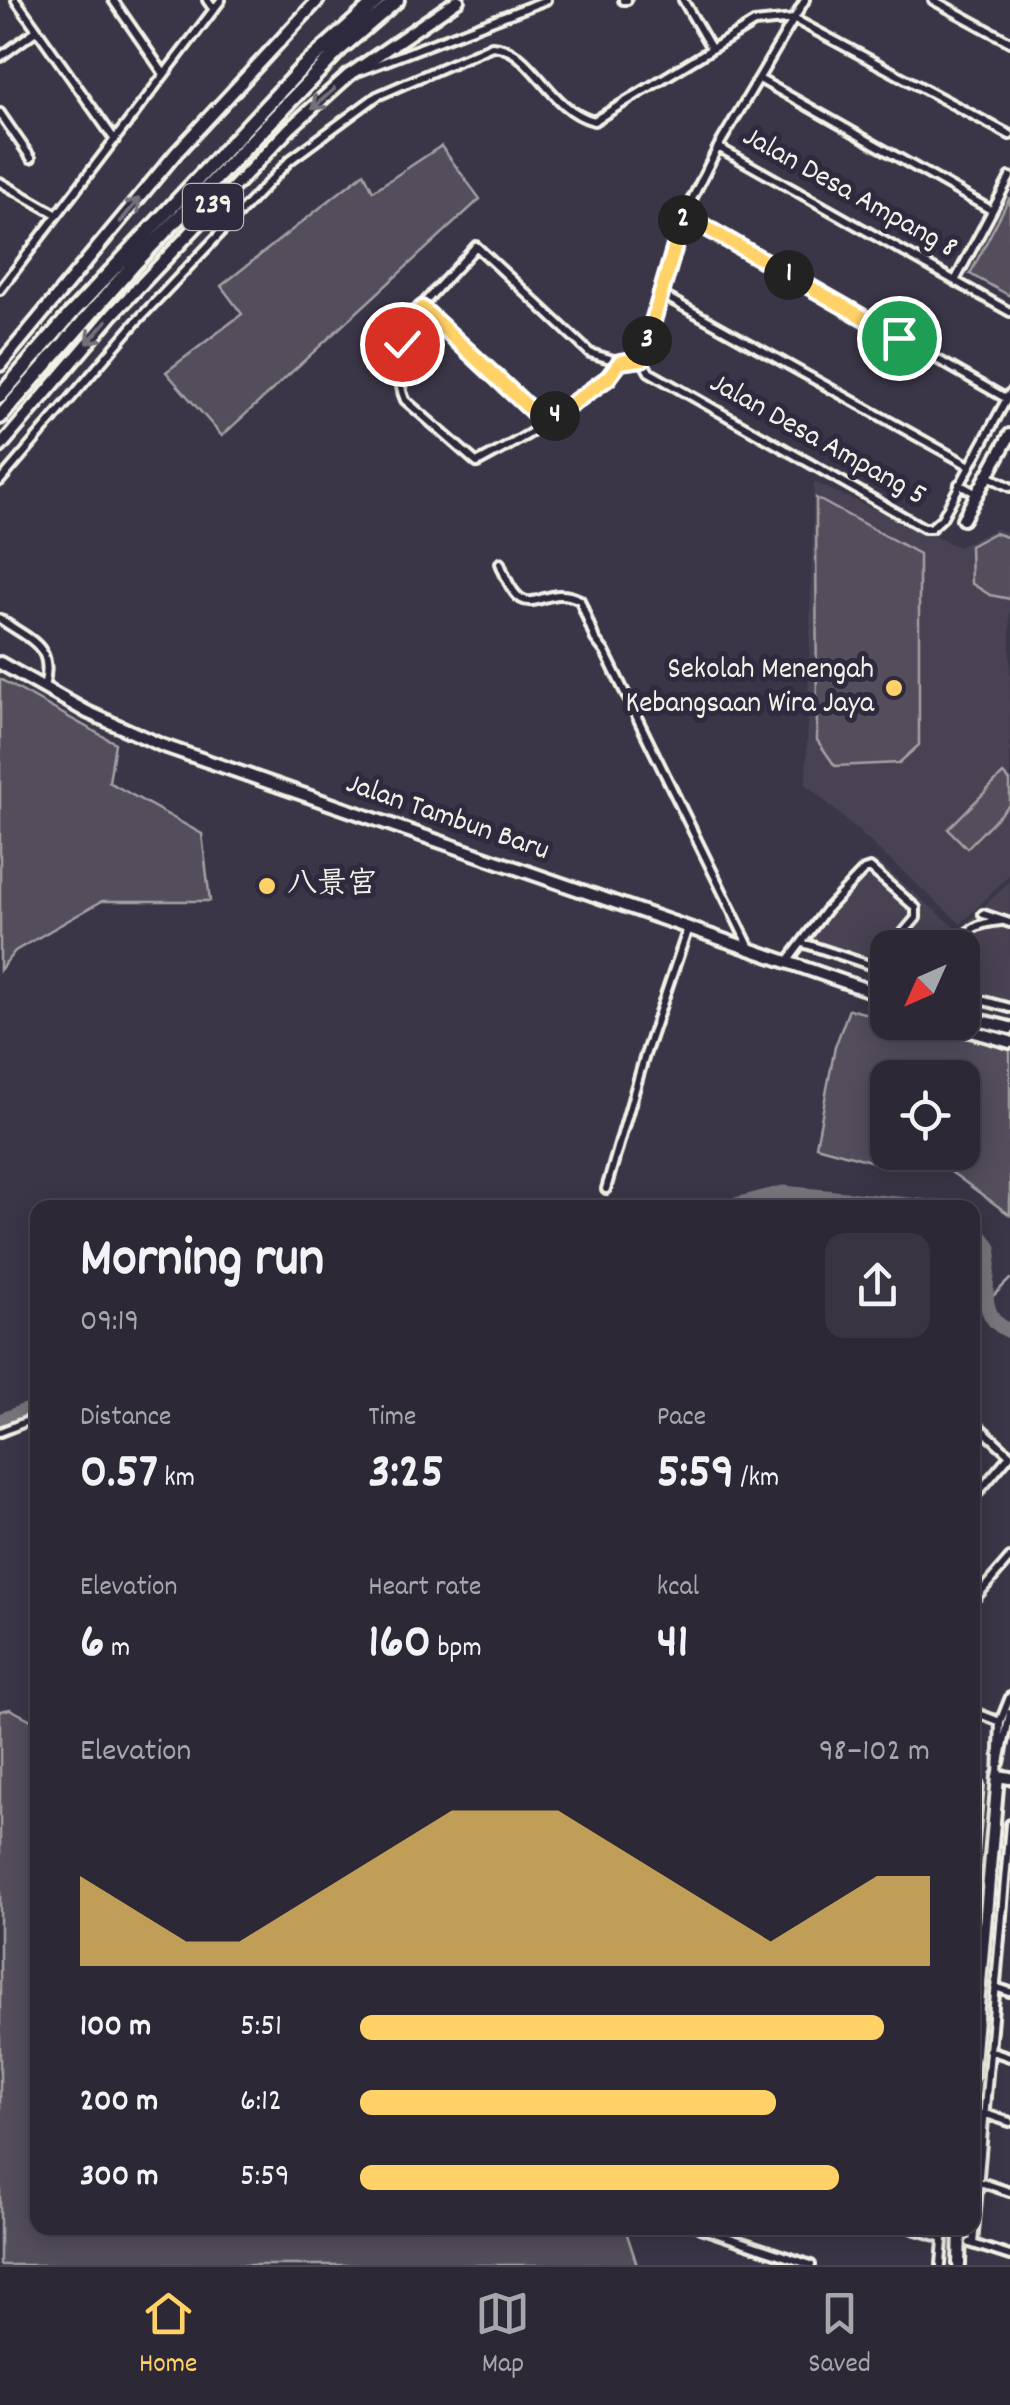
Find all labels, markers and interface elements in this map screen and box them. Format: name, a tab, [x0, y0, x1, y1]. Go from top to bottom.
one-way arrow	[311, 87, 336, 110]
street label: Jalan Desa Ampang 8	[734, 117, 964, 271]
road number: 239	[183, 184, 243, 230]
pin: 2	[658, 195, 708, 245]
one-way arrow	[118, 197, 140, 223]
text: 2	[677, 200, 689, 240]
pin: 1	[764, 250, 814, 300]
text: 1	[786, 255, 792, 295]
pin	[857, 296, 942, 381]
pin	[360, 302, 445, 387]
icon: arrive	[872, 311, 927, 366]
pin: 3	[622, 316, 672, 366]
icon: check	[375, 317, 430, 372]
one-way arrow	[85, 319, 108, 344]
text: 3	[641, 321, 653, 361]
street label: Jalan Desa Ampang 5	[701, 364, 933, 518]
pin: 4	[530, 391, 580, 441]
text: 4	[549, 396, 561, 436]
place label: Sekolah Menengah Kebangsaan Wira Jaya	[625, 650, 875, 727]
marker: Sekolah Menengah Kebangsaan Wira Jaya	[883, 677, 905, 699]
street label: Jalan Tambun Baru	[339, 764, 555, 874]
place label: 八景宫	[287, 865, 377, 908]
marker: 八景宫	[256, 875, 278, 897]
north arrow	[870, 930, 980, 1040]
map controls	[870, 930, 980, 1170]
button: locate	[870, 1060, 980, 1170]
text: Morning run	[80, 1223, 324, 1302]
button: share	[825, 1233, 930, 1338]
text: 09:19	[80, 1300, 139, 1346]
text: Distance	[80, 1399, 171, 1439]
text: Time	[368, 1399, 416, 1439]
text: Pace	[657, 1399, 706, 1439]
text: 0.57	[80, 1439, 158, 1511]
text: 3:25	[368, 1439, 444, 1511]
text: 5:59	[657, 1439, 734, 1511]
text: km	[158, 1460, 195, 1500]
text: /km	[734, 1460, 779, 1500]
text: Elevation	[80, 1569, 177, 1609]
text: Heart rate	[368, 1569, 481, 1609]
text: kcal	[657, 1569, 699, 1609]
text: 6	[80, 1609, 105, 1681]
text: 160	[368, 1609, 431, 1681]
text: 41	[657, 1609, 688, 1681]
text: m	[105, 1630, 130, 1670]
text: bpm	[431, 1630, 482, 1670]
text: Elevation	[80, 1730, 191, 1776]
text: 98–102 m	[819, 1730, 930, 1776]
text: 100 m	[80, 2005, 151, 2051]
text: 5:51	[240, 2005, 282, 2051]
text: 200 m	[80, 2080, 158, 2126]
text: 6:12	[240, 2080, 282, 2126]
text: 300 m	[80, 2155, 158, 2201]
text: 5:59	[240, 2155, 290, 2201]
tab: Home	[139, 2286, 197, 2386]
tab: Map	[475, 2286, 530, 2386]
tab: Saved	[808, 2286, 871, 2386]

